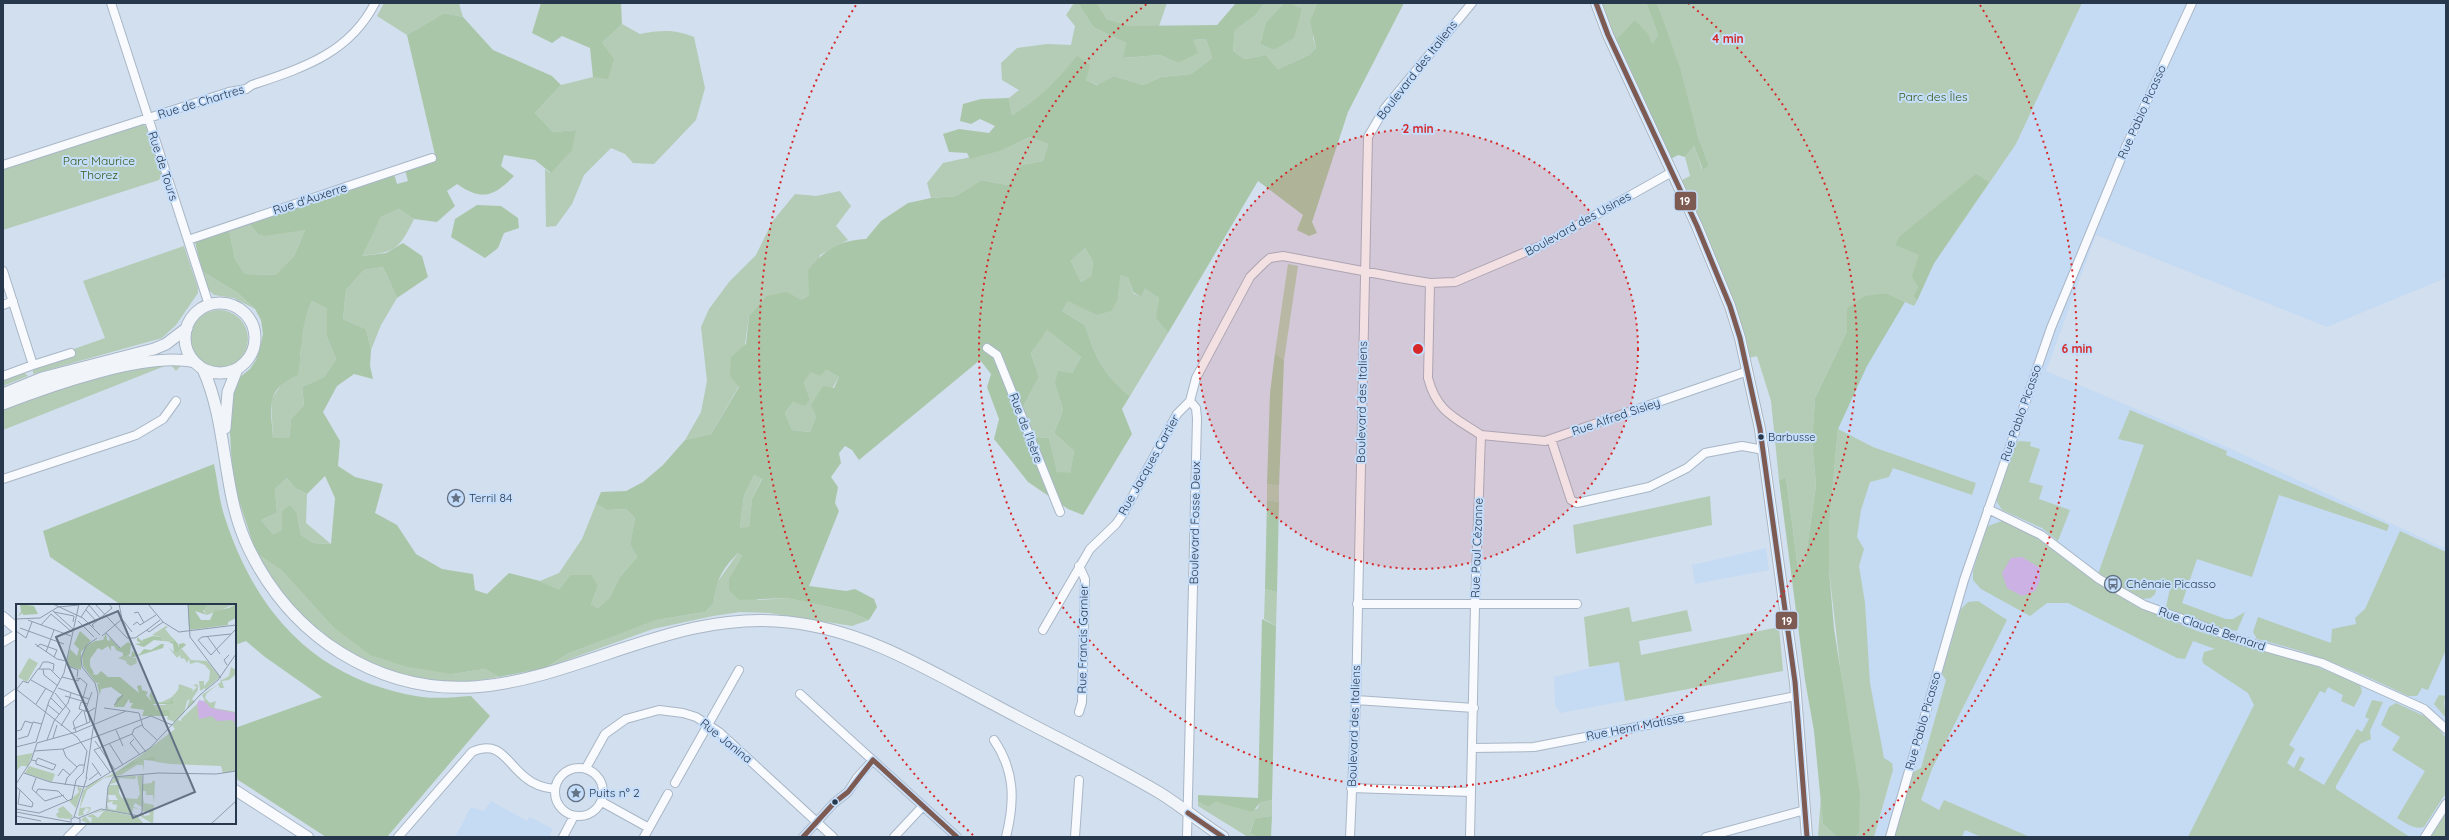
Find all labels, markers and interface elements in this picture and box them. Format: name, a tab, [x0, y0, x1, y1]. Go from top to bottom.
street label: Boulevard des Italiens	[1373, 17, 1460, 122]
text: 4 min	[1712, 31, 1744, 46]
street label: Rue Pablo Picasso	[2114, 62, 2169, 161]
street label: Rue de Chartres	[156, 81, 246, 122]
park label: Parc des Îles	[1898, 89, 1968, 104]
text: 2 min	[1402, 121, 1434, 136]
street label: Rue de Tours	[145, 129, 182, 203]
park label: Parc Maurice Thorez	[63, 153, 135, 182]
street label: Rue d'Auxerre	[271, 179, 349, 218]
street label: Boulevard des Usines	[1522, 188, 1634, 259]
line badge: 19	[1674, 191, 1697, 211]
text: 19	[1680, 194, 1690, 208]
street label: Boulevard des Italiens	[1353, 341, 1370, 463]
text: 6 min	[2061, 341, 2093, 356]
centre of rings	[1411, 342, 1425, 356]
street label: Rue Pablo Picasso	[1997, 362, 2044, 463]
street label: Rue de l'Isère	[1006, 391, 1047, 465]
street label: Rue Alfred Sisley	[1570, 394, 1662, 439]
street label: Rue Jacques Cartier	[1115, 412, 1183, 518]
place label: Barbusse	[1768, 430, 1816, 444]
marker: Barbusse	[1756, 432, 1766, 442]
street label: Boulevard Fosse Deux	[1186, 461, 1203, 585]
place icon: Terril 84	[446, 488, 466, 508]
place label: Terril 84	[469, 490, 512, 505]
street label: Rue Paul Cézanne	[1467, 497, 1486, 598]
bus stop icon: Chênaie Picasso	[2103, 574, 2123, 594]
place label: Chênaie Picasso	[2126, 576, 2216, 591]
street label: Rue Francis Garnier	[1074, 584, 1091, 694]
street label: Rue Claude Bernard	[2157, 603, 2267, 654]
inset map	[16, 604, 236, 824]
line badge: 19	[1775, 611, 1798, 630]
text: 19	[1782, 614, 1792, 628]
street label: Boulevard des Italiens	[1344, 665, 1363, 787]
street label: Rue Pablo Picasso	[1901, 670, 1944, 772]
street label: Rue Henri Matisse	[1585, 710, 1685, 743]
street label: Rue Janina	[697, 715, 755, 766]
place icon: Puits n° 2	[566, 783, 586, 803]
place label: Puits n° 2	[589, 785, 640, 800]
unlabelled marker	[830, 797, 840, 807]

